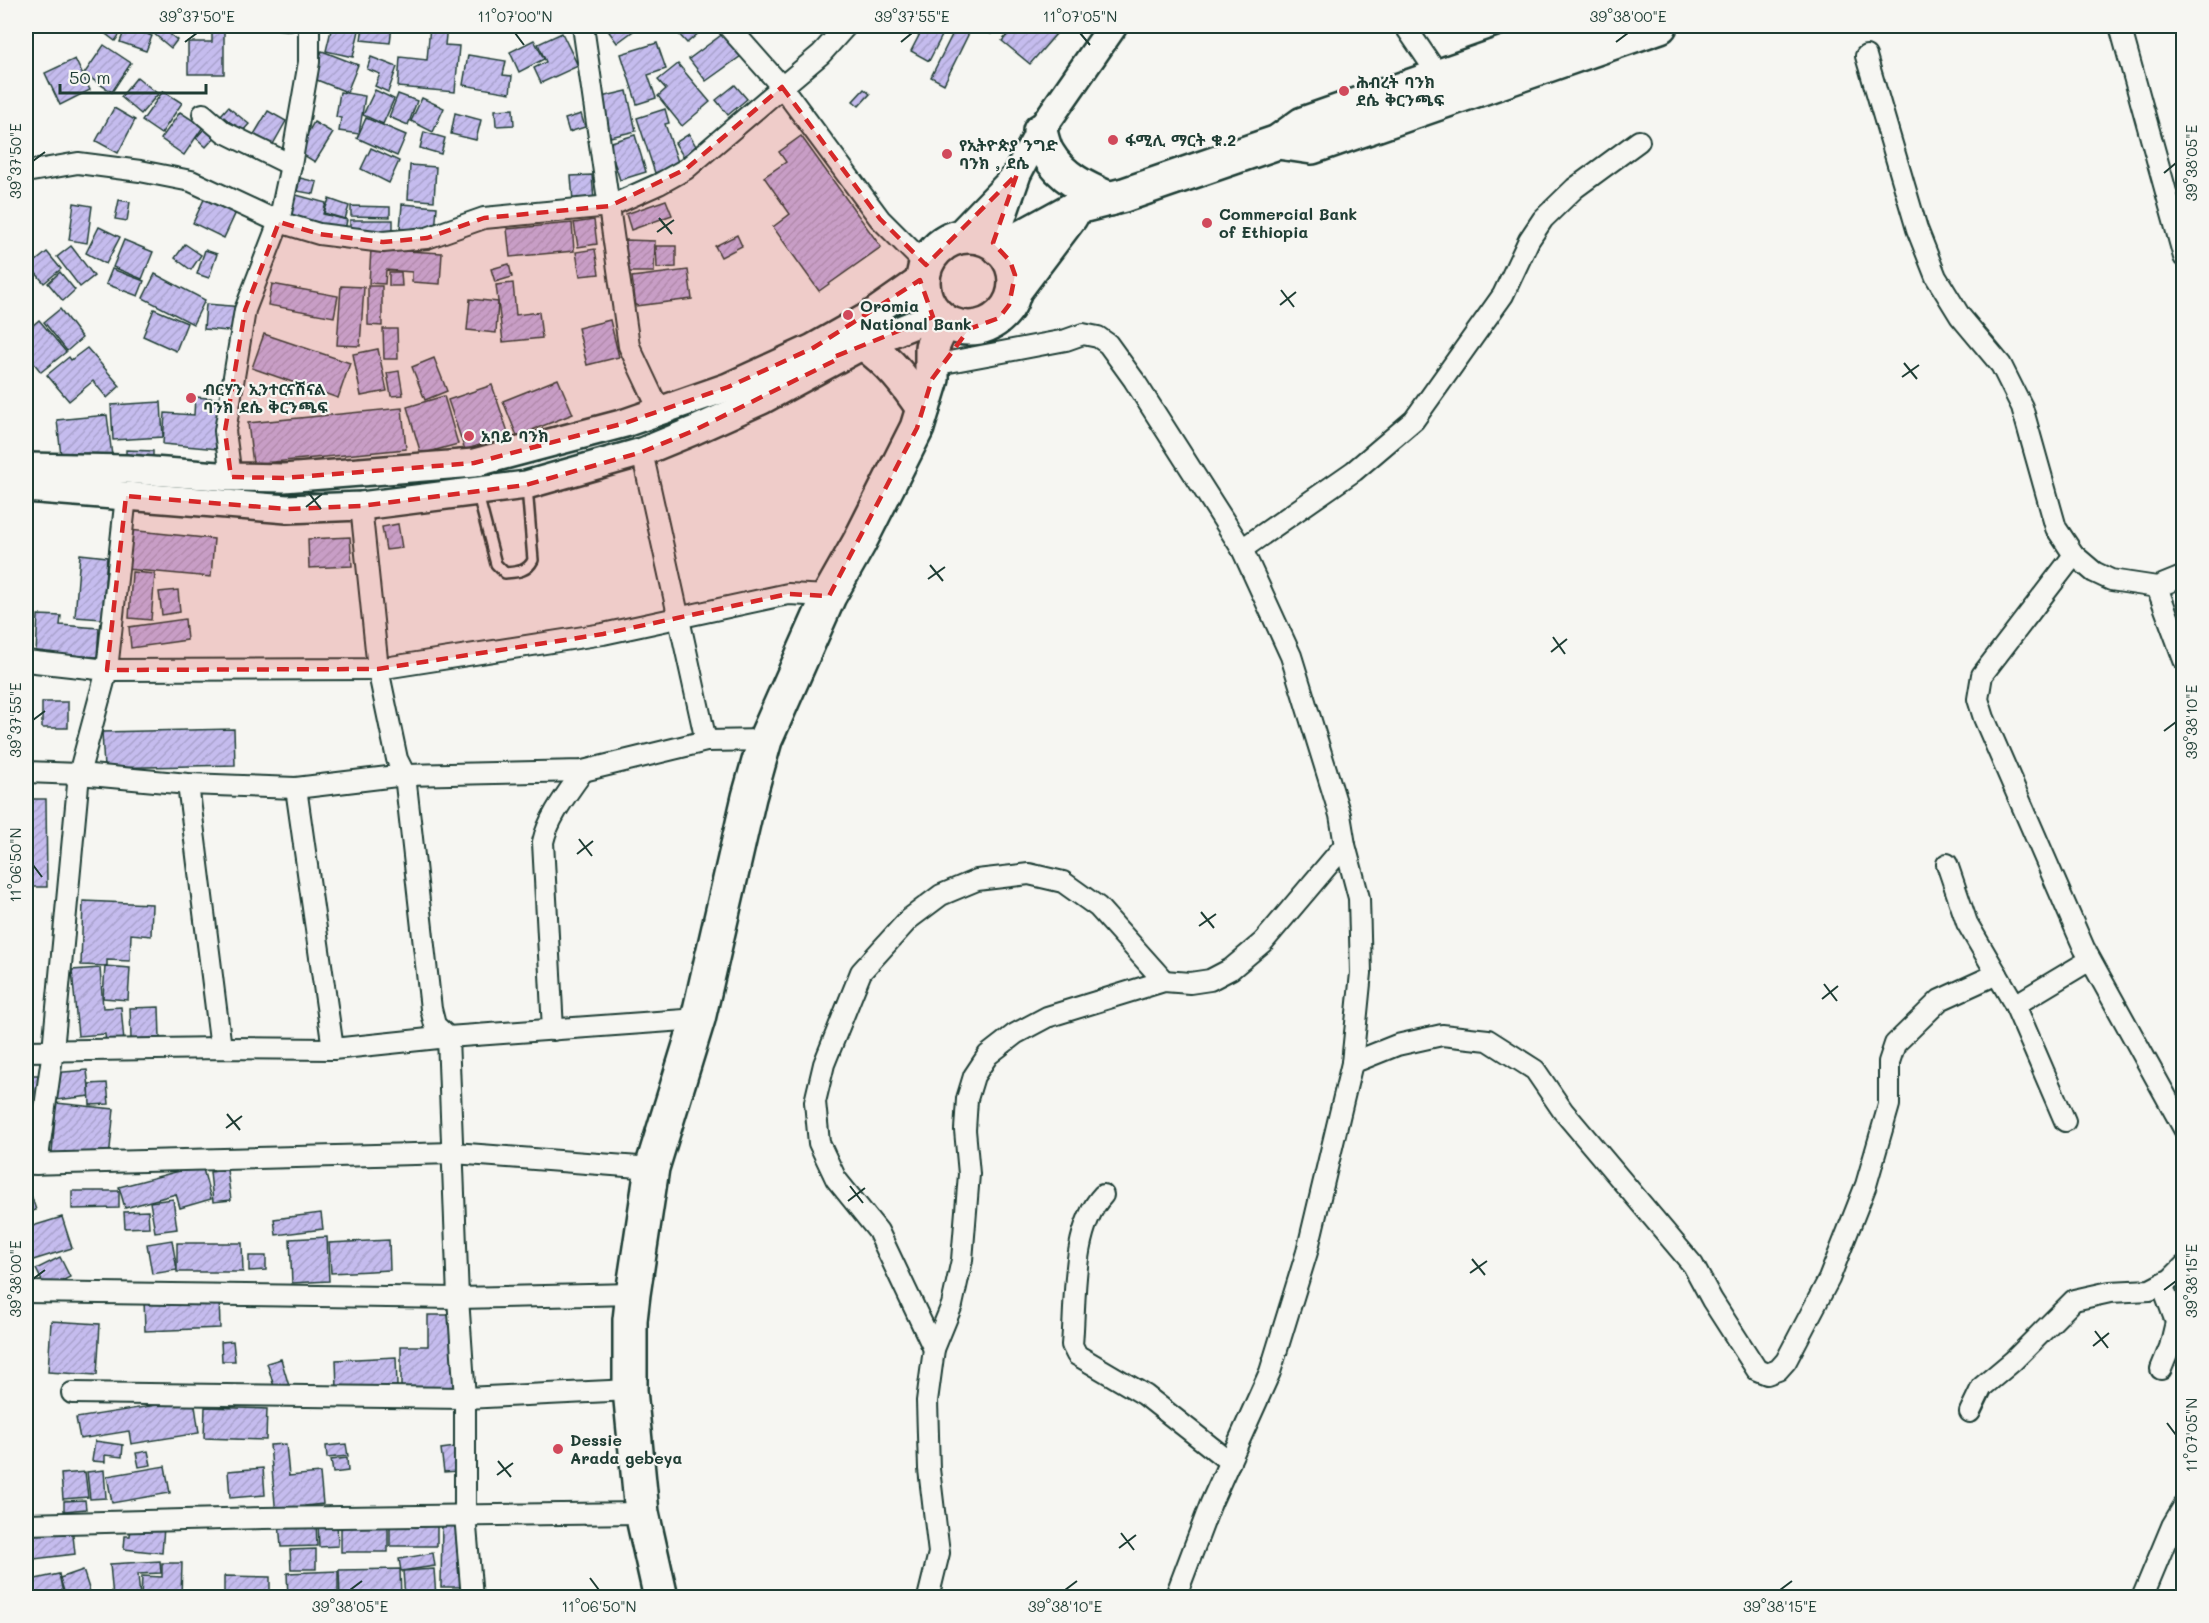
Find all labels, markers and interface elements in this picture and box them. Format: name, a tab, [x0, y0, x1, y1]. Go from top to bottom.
text: 39°37'50"E	[159, 6, 235, 26]
text: 11°07'00"N	[478, 6, 552, 26]
text: 39°37'55"E	[874, 6, 950, 26]
text: 11°07'05"N	[1043, 6, 1117, 26]
text: 39°38'00"E	[1589, 6, 1667, 26]
scale bar	[60, 57, 206, 95]
text: 50 m	[69, 65, 111, 89]
place label: ሕብረት ባንክ ደሴ ቅርንጫፍ	[1356, 71, 1445, 110]
marker: ሕብረት ባንክ ደሴ ቅርንጫፍ	[1337, 84, 1351, 98]
text: 39°37'50"E	[5, 123, 25, 199]
text: 39°38'05"E	[2181, 124, 2201, 201]
place label: ፋሚሊ ማርት ቁ.2	[1125, 129, 1236, 150]
marker: ፋሚሊ ማርት ቁ.2	[1106, 133, 1120, 147]
place label: የኢትዮጵያ ንግድ ባንክ , ደሴ	[959, 134, 1059, 173]
marker: የኢትዮጵያ ንግድ ባንክ , ደሴ	[940, 147, 954, 161]
place label: Commercial Bank of Ethiopia	[1219, 203, 1357, 242]
marker: Commercial Bank of Ethiopia	[1200, 216, 1214, 230]
place label: Oromia National Bank	[860, 295, 972, 334]
marker: Oromia National Bank	[841, 308, 855, 322]
place label: ብርሃን ኢንተርናሽናል ባንክ ደሴ ቅርንጫፍ	[203, 378, 328, 417]
marker: ብርሃን ኢንተርናሽናል ባንክ ደሴ ቅርንጫፍ	[184, 391, 198, 405]
place label: አባይ ባንክ	[481, 425, 549, 446]
marker: አባይ ባንክ	[462, 429, 476, 443]
text: 39°37'55"E	[5, 682, 25, 758]
text: 39°38'10"E	[2181, 684, 2201, 759]
text: 11°06'50"N	[5, 827, 25, 903]
text: 39°38'00"E	[5, 1240, 25, 1318]
text: 39°38'15"E	[2181, 1244, 2201, 1318]
text: 11°07'05"N	[2181, 1398, 2201, 1472]
place label: Dessie Arada gebeya	[570, 1429, 682, 1468]
marker: Dessie Arada gebeya	[551, 1442, 565, 1456]
text: 39°38'05"E	[312, 1596, 389, 1616]
text: 11°06'50"N	[561, 1596, 637, 1616]
text: 39°38'10"E	[1028, 1596, 1103, 1616]
text: 39°38'15"E	[1743, 1596, 1817, 1616]

